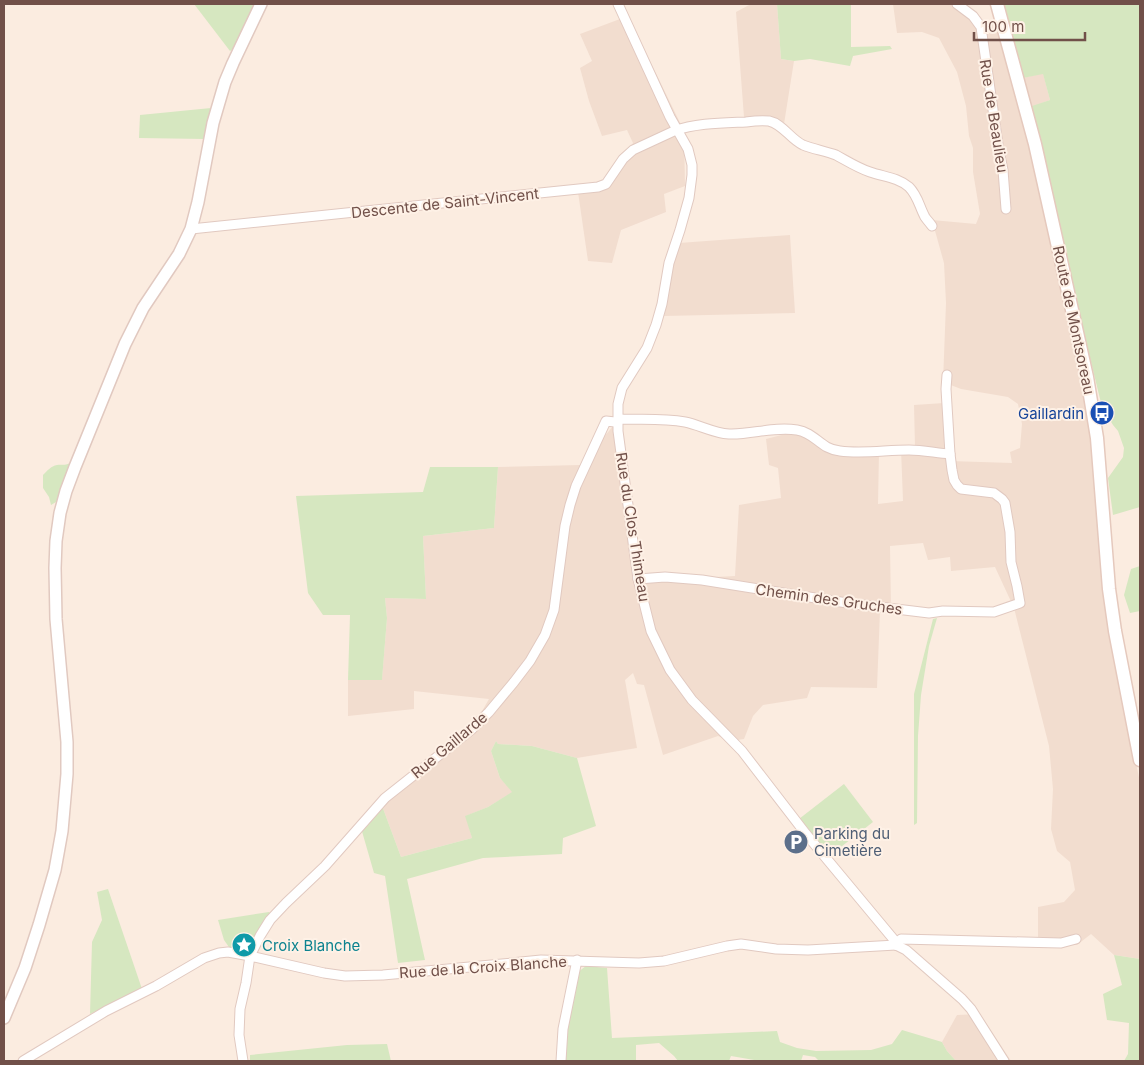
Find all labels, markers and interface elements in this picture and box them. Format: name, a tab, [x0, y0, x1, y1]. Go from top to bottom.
scale bar	[974, 10, 1085, 42]
text: 100 m	[982, 17, 1024, 36]
street label: Rue de Beaulieu	[976, 58, 1012, 174]
street label: Descente de Saint-Vincent	[350, 184, 540, 222]
street label: Route de Montsoreau	[1049, 244, 1099, 396]
bus stop icon: Gaillardin	[1089, 400, 1115, 426]
place label: Gaillardin	[1018, 404, 1084, 423]
street label: Rue du Clos Thimeau	[612, 451, 654, 603]
street label: Chemin des Gruches	[754, 579, 904, 619]
street label: Rue Gaillarde	[407, 708, 491, 782]
place label: Parking du Cimetière	[814, 824, 890, 860]
parking icon: Parking du Cimetière	[783, 829, 809, 855]
place icon: Croix Blanche	[231, 932, 257, 958]
place label: Croix Blanche	[262, 936, 360, 955]
street label: Rue de la Croix Blanche	[398, 952, 568, 982]

